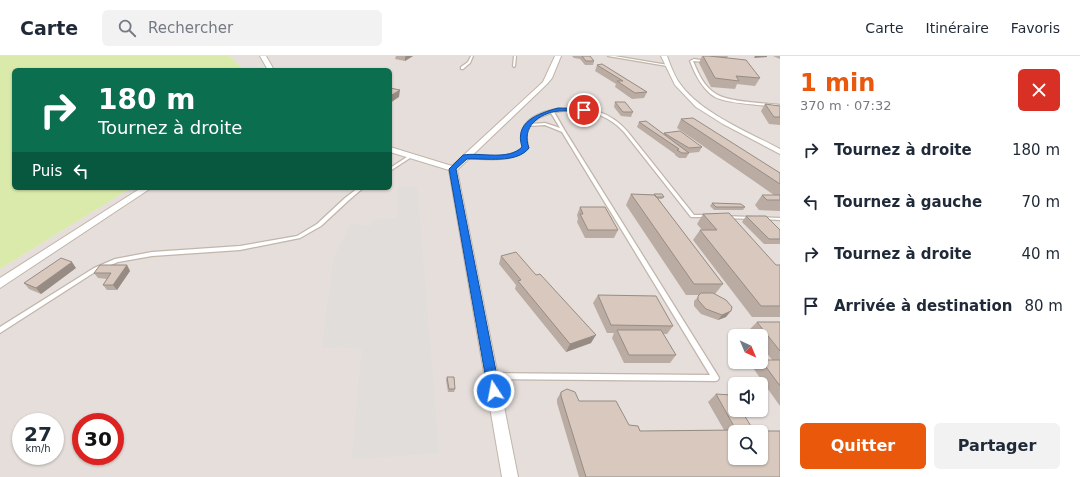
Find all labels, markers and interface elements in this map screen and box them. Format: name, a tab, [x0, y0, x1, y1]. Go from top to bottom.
search box	[102, 10, 382, 46]
text: Carte	[20, 17, 78, 39]
icon: search	[116, 17, 138, 39]
text: Rechercher	[148, 19, 233, 37]
text: Carte	[865, 20, 904, 36]
text: Itinéraire	[926, 20, 989, 36]
text: Favoris	[1011, 20, 1060, 36]
text: 1 min	[800, 69, 875, 97]
button: close	[1018, 69, 1060, 111]
text: 180 m	[98, 83, 195, 116]
icon: right	[32, 84, 84, 136]
pin	[567, 93, 601, 127]
text: 370 m · 07:32	[800, 98, 891, 113]
icon: arrive	[573, 99, 595, 121]
text: Tournez à droite	[98, 117, 242, 138]
icon: right	[800, 139, 822, 161]
text: Tournez à droite	[834, 141, 972, 159]
text: 180 m	[1012, 141, 1060, 159]
icon: left	[70, 160, 92, 182]
text: Puis	[32, 162, 62, 180]
icon: left	[800, 191, 822, 213]
text: Tournez à gauche	[834, 193, 982, 211]
text: 70 m	[1022, 193, 1060, 211]
icon: right	[800, 243, 822, 265]
text: Tournez à droite	[834, 245, 972, 263]
text: 40 m	[1022, 245, 1060, 263]
icon: arrive	[800, 295, 822, 317]
text: Arrivée à destination	[834, 297, 1012, 315]
text: 80 m	[1024, 297, 1063, 315]
north arrow	[728, 329, 768, 369]
map controls	[728, 329, 768, 465]
position arrow	[473, 370, 515, 412]
button: sound	[728, 377, 768, 417]
speed limit sign: 30	[72, 413, 124, 465]
text: 27	[24, 422, 52, 446]
button: Quitter	[800, 423, 926, 469]
button: Partager	[934, 423, 1060, 469]
button: search	[728, 425, 768, 465]
text: km/h	[25, 443, 51, 454]

